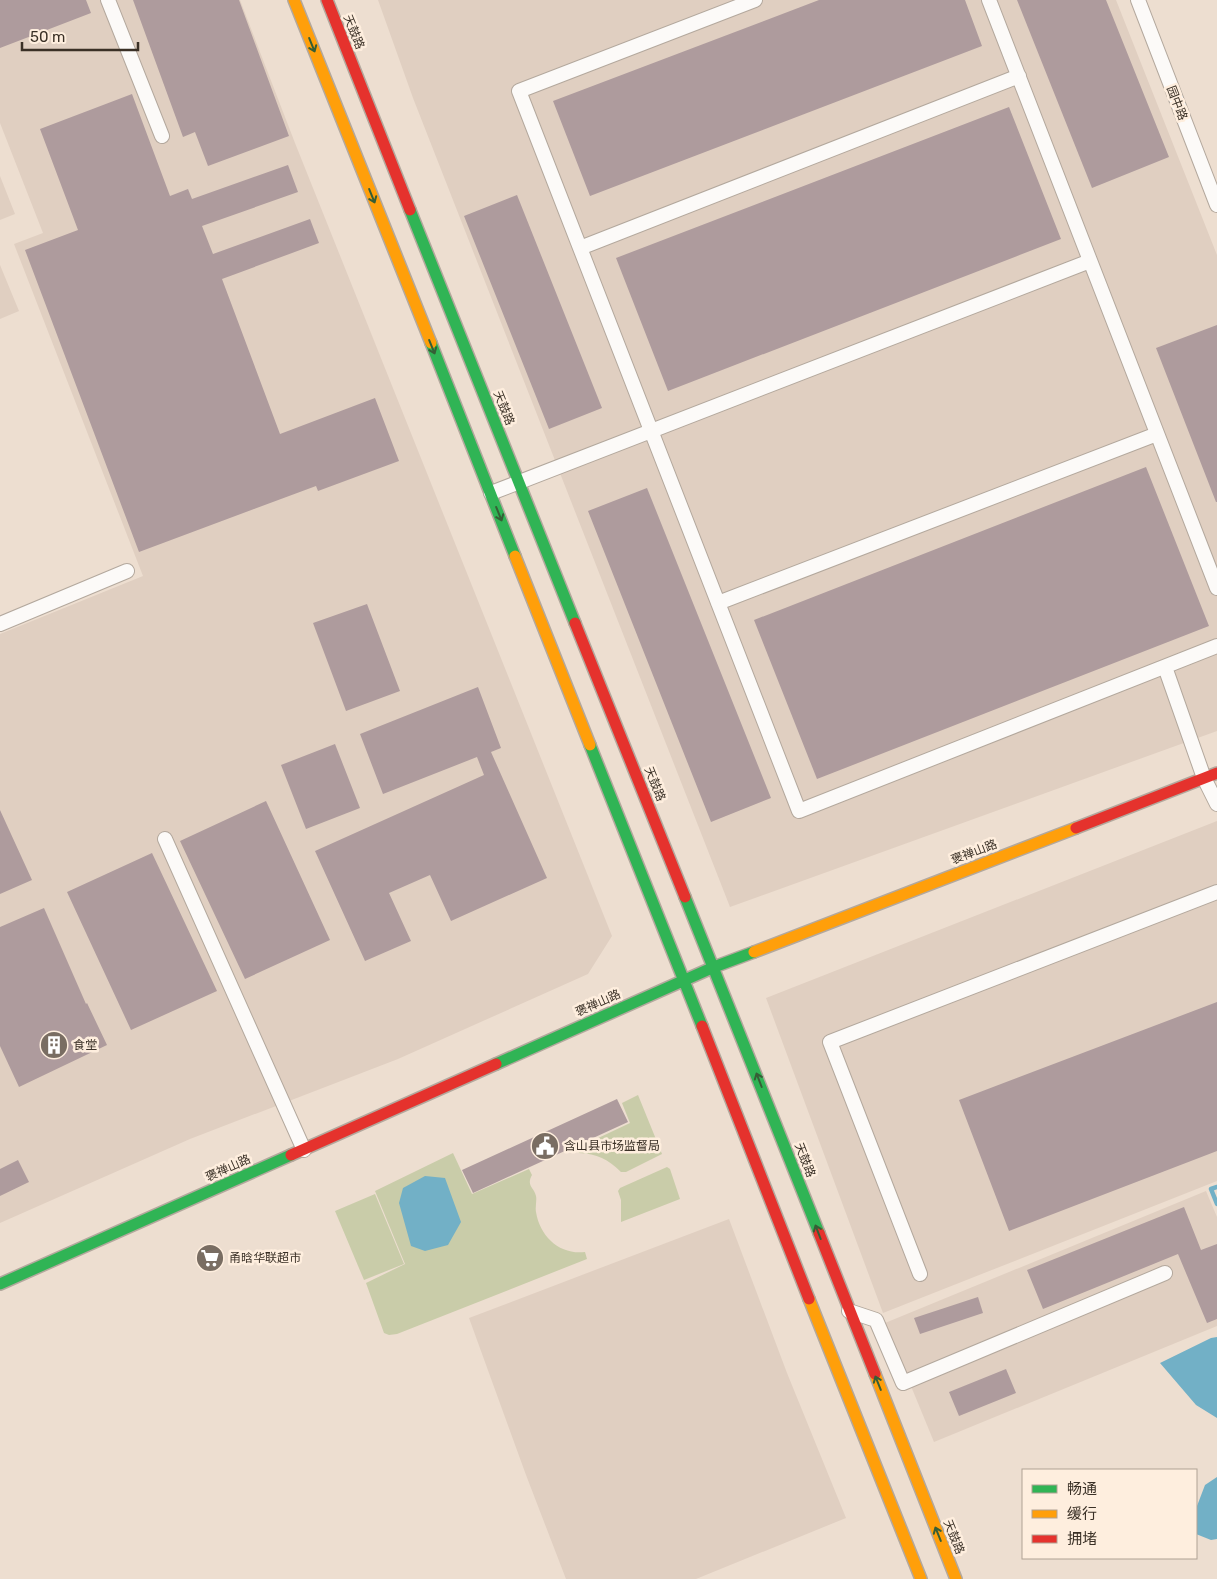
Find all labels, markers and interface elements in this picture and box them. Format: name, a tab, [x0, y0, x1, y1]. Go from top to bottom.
street label: 天鼓路	[341, 13, 367, 51]
scale bar	[22, 20, 139, 52]
text: 50 m	[30, 28, 65, 46]
one-way arrow	[308, 37, 317, 52]
street label: 园中路	[1164, 84, 1190, 122]
one-way arrow	[368, 188, 377, 203]
one-way arrow	[428, 339, 438, 354]
street label: 天鼓路	[491, 389, 517, 427]
one-way arrow	[495, 506, 504, 521]
street label: 天鼓路	[642, 765, 668, 803]
street label: 褒禅山路	[949, 837, 999, 867]
street label: 褒禅山路	[573, 987, 623, 1019]
building icon: 食堂	[39, 1030, 69, 1060]
place label: 食堂	[73, 1038, 97, 1052]
one-way arrow	[753, 1073, 762, 1088]
public building icon: 含山县市场监督局	[530, 1131, 560, 1161]
place label: 含山县市场监督局	[564, 1139, 660, 1153]
street label: 天鼓路	[792, 1141, 818, 1179]
street label: 褒禅山路	[203, 1152, 253, 1184]
one-way arrow	[813, 1225, 822, 1240]
supermarket icon: 甬晗华联超市	[195, 1243, 225, 1273]
place label: 甬晗华联超市	[229, 1251, 301, 1265]
one-way arrow	[872, 1376, 882, 1391]
legend	[1022, 1469, 1197, 1559]
text: 畅通	[1067, 1480, 1097, 1498]
text: 缓行	[1067, 1505, 1097, 1523]
street label: 天鼓路	[941, 1518, 967, 1556]
one-way arrow	[933, 1527, 942, 1542]
text: 拥堵	[1067, 1530, 1097, 1548]

